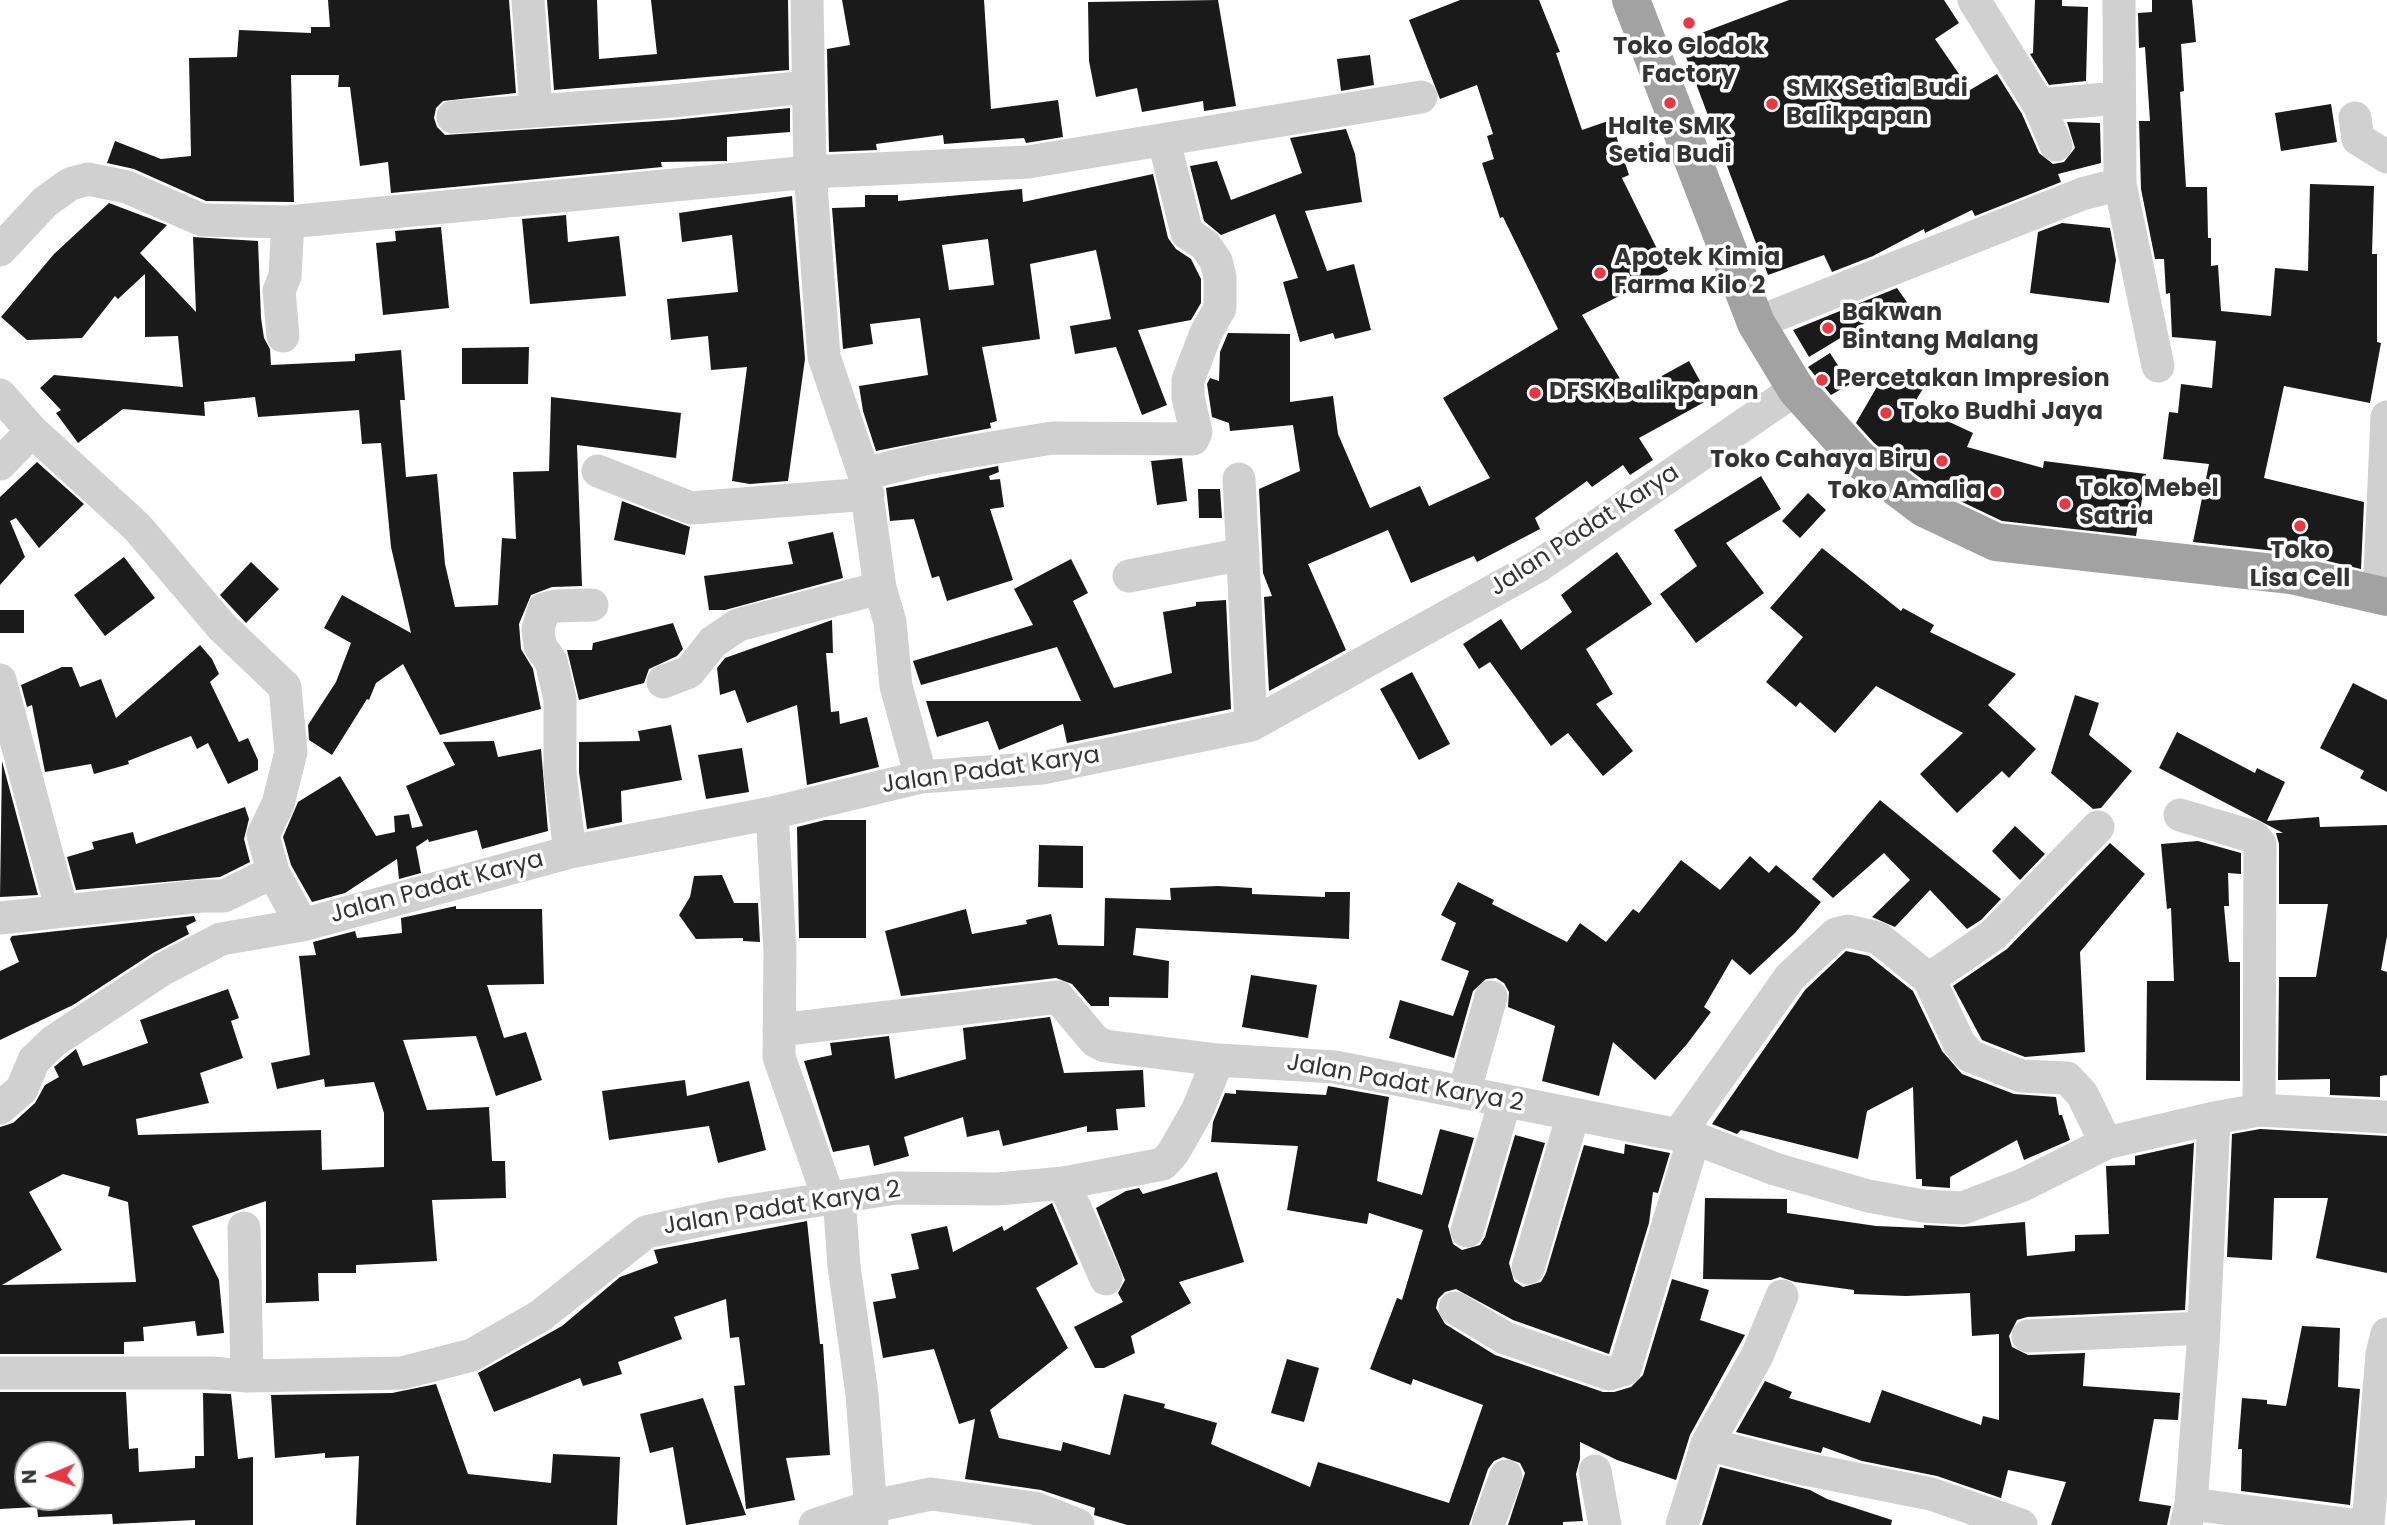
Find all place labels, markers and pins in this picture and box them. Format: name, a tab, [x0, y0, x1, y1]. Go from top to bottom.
marker: Toko Glodok Factory	[1681, 15, 1697, 31]
place label: Toko Glodok Factory	[1613, 34, 1765, 90]
place label: SMK Setia Budi Balikpapan	[1786, 76, 1968, 132]
marker: Halte SMK Setia Budi	[1662, 95, 1678, 111]
marker: SMK Setia Budi Balikpapan	[1764, 96, 1780, 112]
place label: Halte SMK Setia Budi	[1608, 114, 1732, 170]
place label: Apotek Kimia Farma Kilo 2	[1614, 245, 1780, 301]
marker: Apotek Kimia Farma Kilo 2	[1592, 265, 1608, 281]
place label: Bakwan Bintang Malang	[1842, 300, 2039, 356]
marker: Bakwan Bintang Malang	[1820, 320, 1836, 336]
place label: Percetakan Impresion	[1836, 366, 2110, 394]
marker: Percetakan Impresion	[1814, 372, 1830, 388]
place label: DFSK Balikpapan	[1549, 379, 1759, 407]
marker: DFSK Balikpapan	[1527, 385, 1543, 401]
place label: Toko Budhi Jaya	[1900, 399, 2103, 427]
marker: Toko Budhi Jaya	[1878, 405, 1894, 421]
place label: Toko Cahaya Biru	[1710, 447, 1928, 475]
marker: Toko Cahaya Biru	[1934, 453, 1950, 469]
place label: Toko Mebel Satria	[2079, 476, 2219, 532]
place label: Toko Amalia	[1827, 478, 1982, 506]
marker: Toko Amalia	[1988, 484, 2004, 500]
marker: Toko Mebel Satria	[2057, 496, 2073, 512]
marker: Toko Lisa Cell	[2292, 518, 2308, 534]
place label: Toko Lisa Cell	[2250, 538, 2350, 594]

